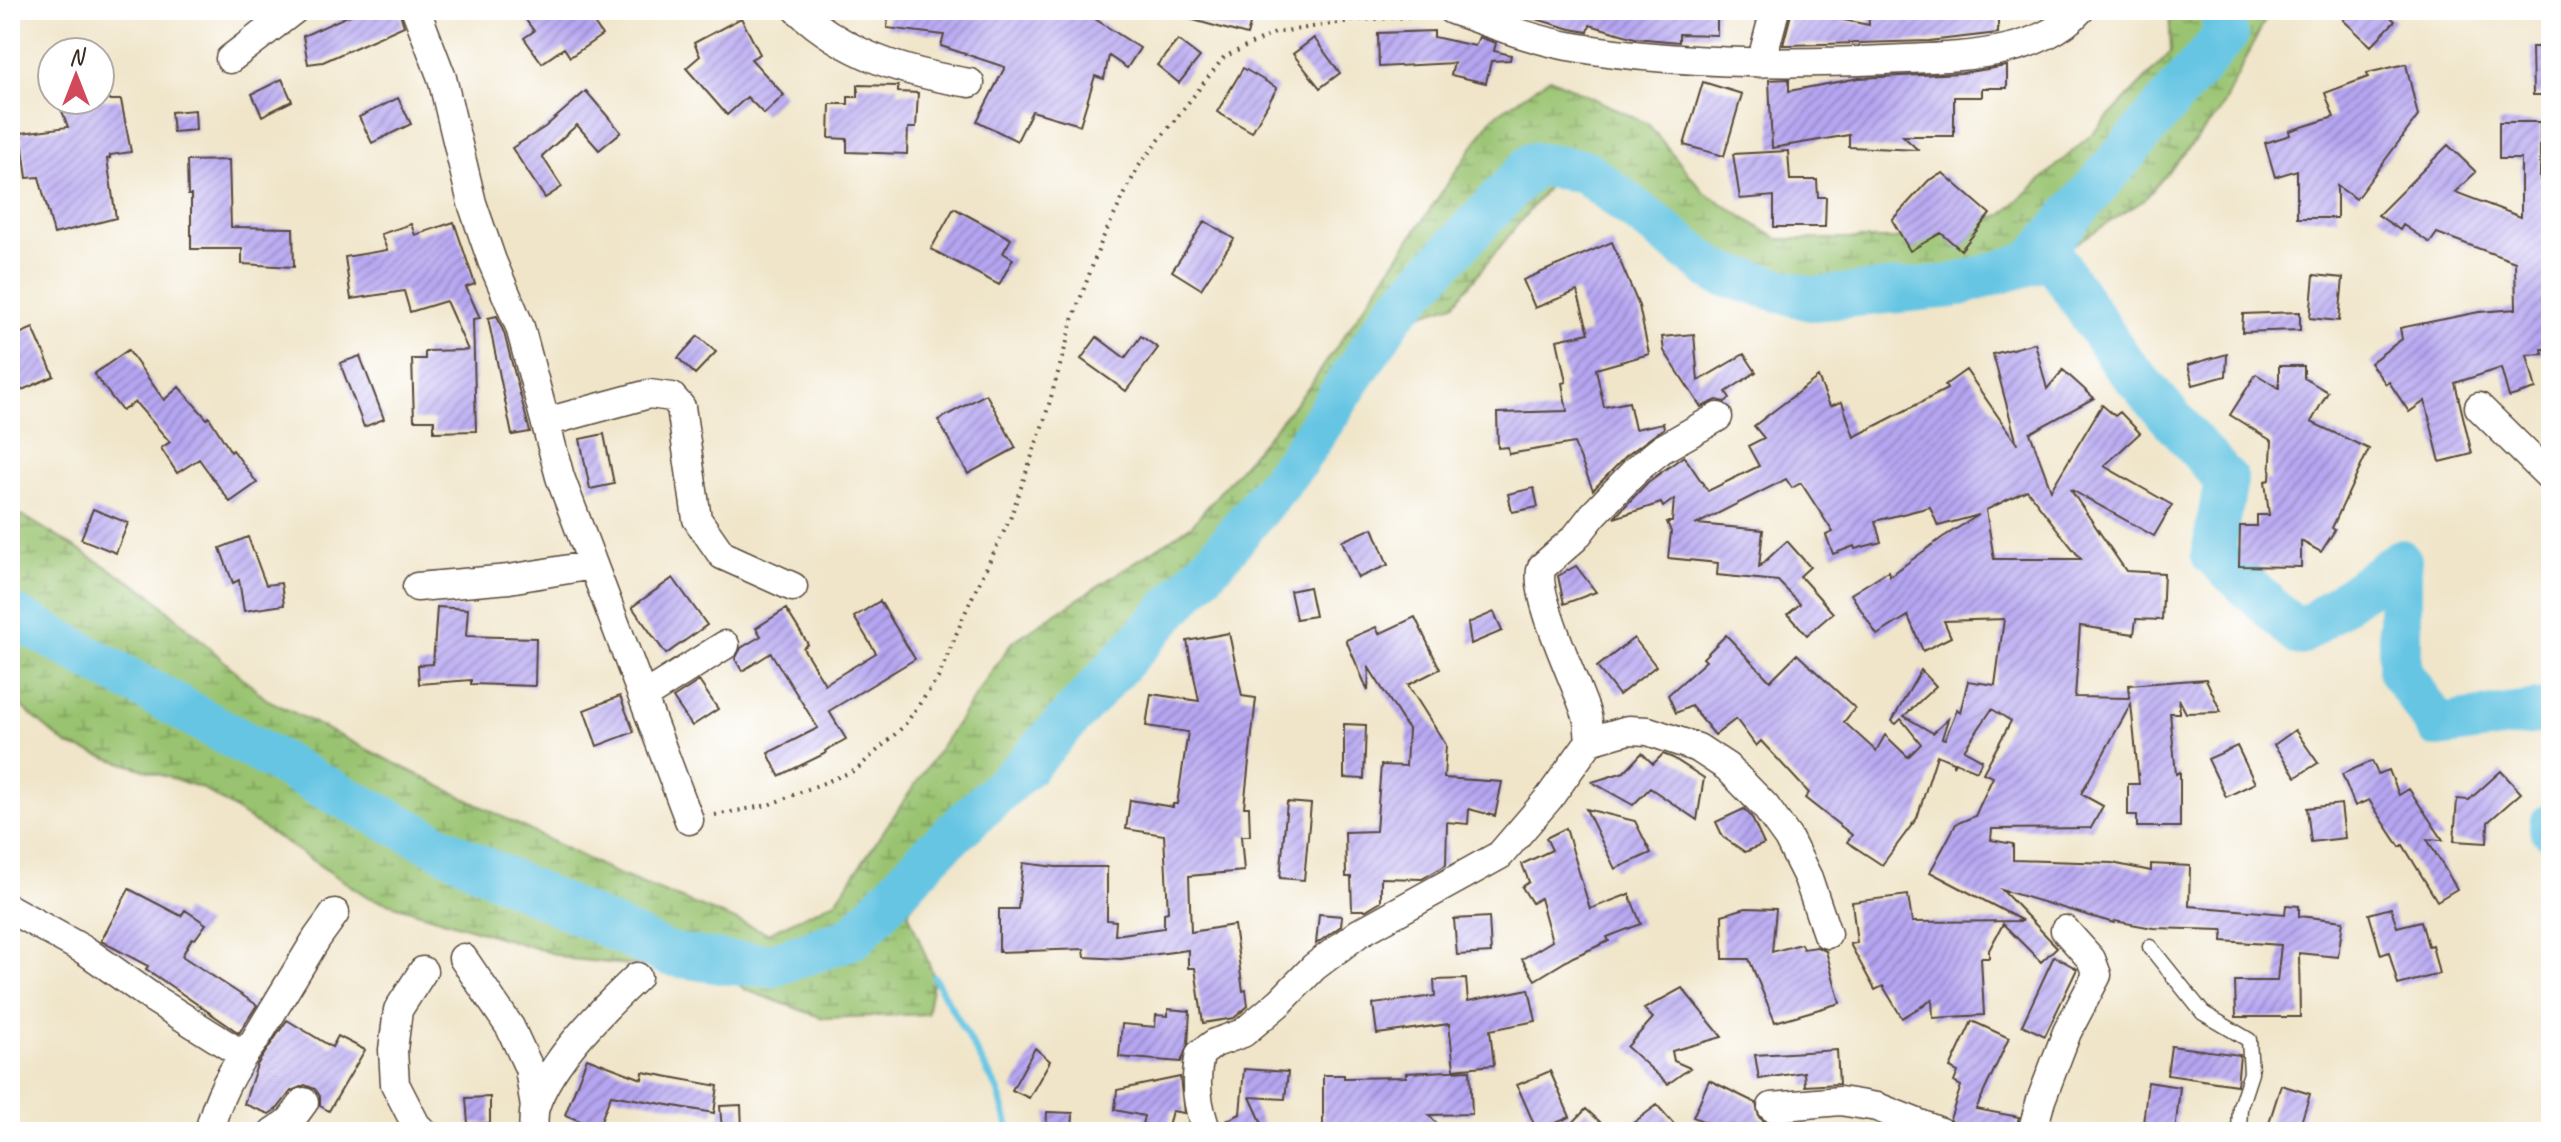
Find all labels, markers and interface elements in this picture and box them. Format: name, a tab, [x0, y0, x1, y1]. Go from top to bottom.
north arrow	[36, 36, 116, 116]
text: N	[69, 43, 86, 71]

